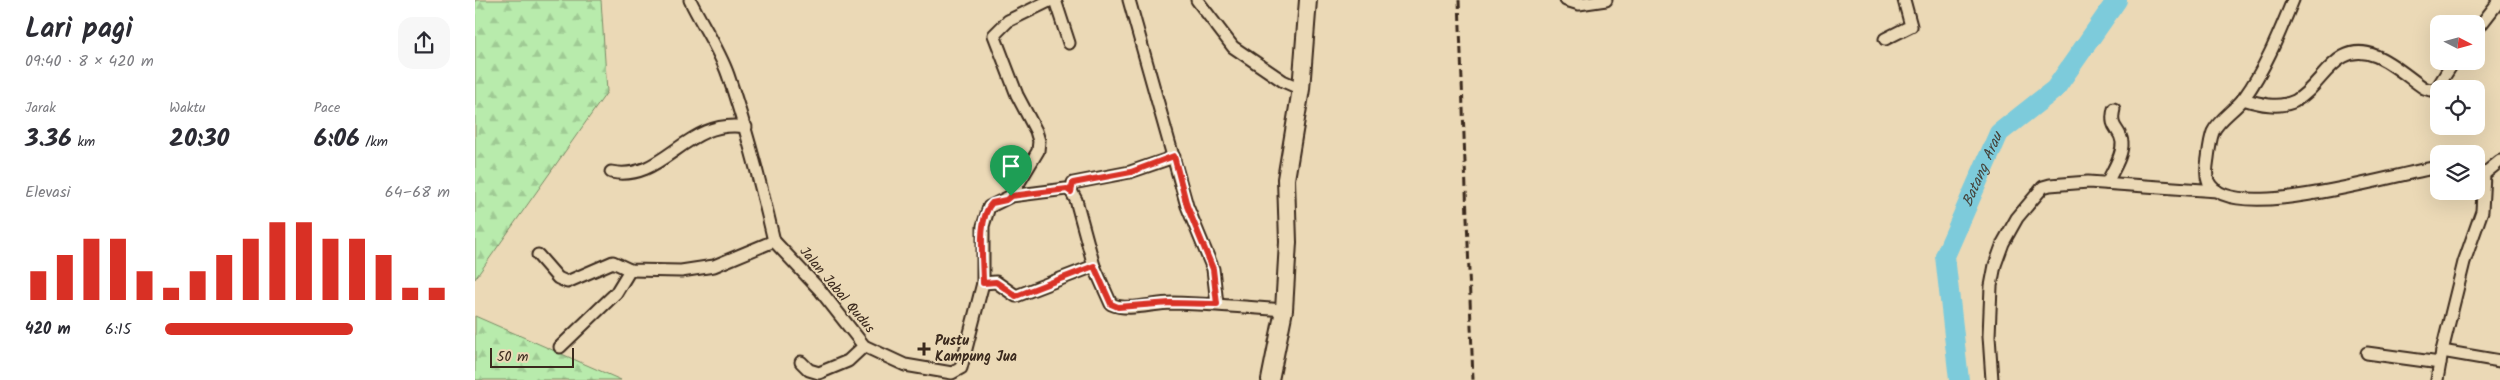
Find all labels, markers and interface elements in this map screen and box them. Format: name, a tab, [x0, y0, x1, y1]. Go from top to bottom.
text: Lari pagi	[25, 7, 133, 52]
north arrow	[2430, 15, 2485, 70]
map controls	[2430, 15, 2485, 200]
button: share	[398, 17, 450, 69]
text: 09:40 · 8 × 420 m	[25, 49, 154, 74]
button: locate	[2430, 80, 2485, 135]
text: Jarak	[25, 97, 56, 119]
text: Waktu	[169, 97, 206, 119]
text: Pace	[314, 97, 340, 119]
text: 3.36	[25, 119, 72, 159]
text: 20:30	[169, 119, 229, 159]
text: 6:06	[314, 119, 360, 159]
water label: Batang Arau	[1956, 127, 2010, 211]
text: km	[72, 131, 95, 153]
text: /km	[360, 131, 388, 153]
pin	[990, 145, 1032, 196]
button: layers	[2430, 145, 2485, 200]
icon: arrive	[997, 152, 1025, 180]
text: Elevasi	[25, 180, 70, 205]
text: 64–68 m	[385, 180, 450, 205]
street label: Jalan Jabal Qudus	[794, 242, 880, 338]
text: 420 m	[25, 317, 71, 342]
text: 6:15	[105, 317, 131, 342]
place label: Pustu Kampung Jua	[935, 330, 1017, 368]
marker: Pustu Kampung Jua	[917, 342, 931, 356]
scale bar	[490, 345, 574, 368]
text: 50 m	[497, 346, 528, 368]

